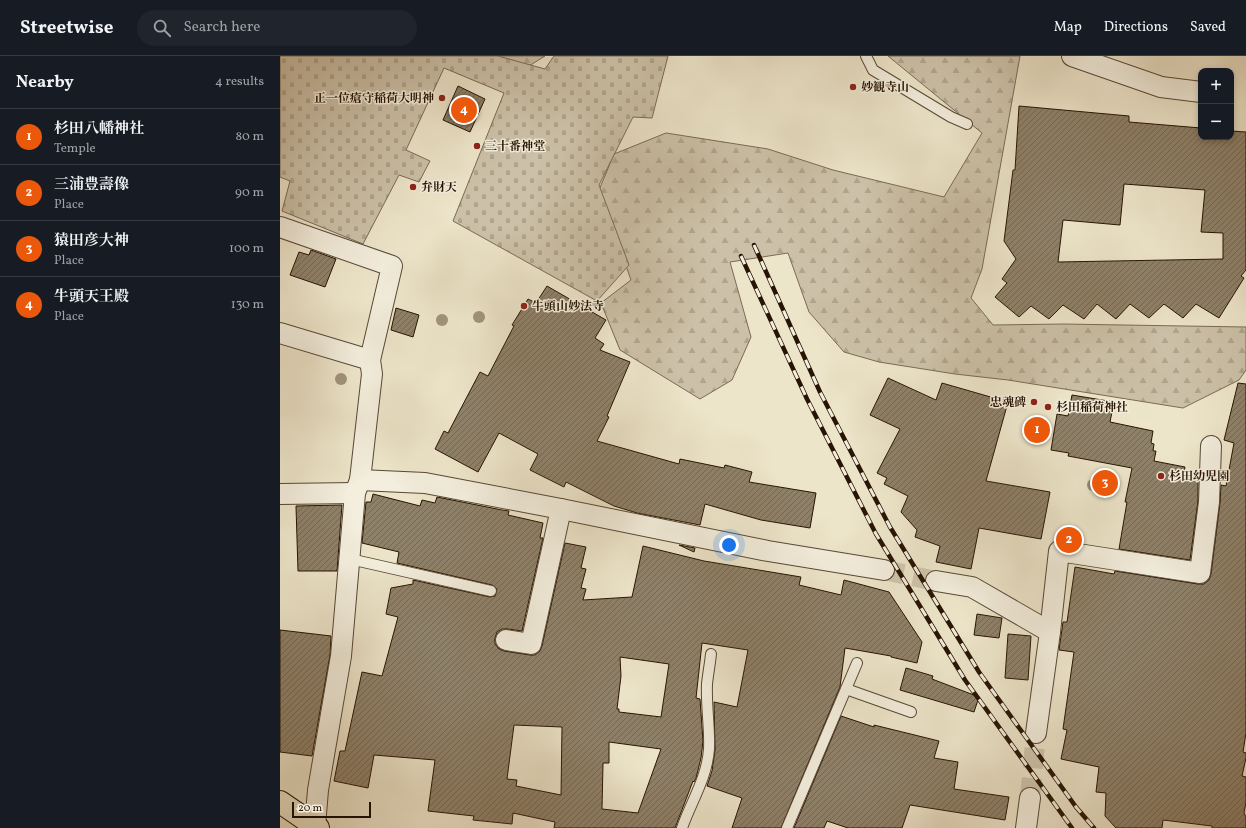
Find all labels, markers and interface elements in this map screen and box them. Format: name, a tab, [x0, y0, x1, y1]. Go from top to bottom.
search box	[137, 10, 417, 46]
text: Streetwise	[20, 15, 113, 41]
icon: search	[151, 17, 173, 39]
text: Search here	[183, 17, 260, 38]
text: Map	[1054, 18, 1082, 37]
text: Directions	[1104, 18, 1168, 37]
text: Saved	[1190, 18, 1226, 37]
map controls	[1198, 68, 1234, 140]
button: +	[1198, 68, 1234, 104]
text: Nearby	[16, 71, 74, 94]
text: 4 results	[215, 73, 264, 91]
place label: 妙観寺山	[861, 80, 909, 96]
marker: 妙観寺山	[848, 82, 858, 92]
place label: 正一位瘡守稲荷大明神	[314, 91, 434, 107]
marker: 正一位瘡守稲荷大明神	[437, 93, 447, 103]
pin: 4	[451, 95, 477, 125]
button: −	[1198, 104, 1234, 140]
text: 杉田八幡神社	[54, 119, 144, 140]
text: 1	[26, 128, 32, 146]
text: 80 m	[235, 128, 264, 146]
place label: 三十番神堂	[485, 139, 545, 155]
text: Temple	[54, 140, 96, 158]
marker: 三十番神堂	[472, 141, 482, 151]
text: 三浦豊壽像	[54, 175, 129, 196]
place label: 弁財天	[421, 180, 457, 196]
marker: 弁財天	[408, 182, 418, 192]
text: 2	[26, 184, 32, 202]
text: 90 m	[235, 184, 264, 202]
text: Place	[54, 196, 84, 214]
text: 猿田彦大神	[54, 231, 129, 252]
text: 3	[26, 240, 32, 258]
text: 100 m	[229, 240, 264, 258]
text: Place	[54, 252, 84, 270]
text: 牛頭天王殿	[54, 287, 129, 308]
text: 4	[25, 296, 33, 314]
text: 130 m	[231, 296, 264, 314]
place label: 牛頭山妙法寺	[532, 299, 604, 315]
marker: 牛頭山妙法寺	[519, 301, 529, 311]
text: Place	[54, 308, 84, 326]
place label: 忠魂碑	[990, 395, 1026, 411]
marker: 忠魂碑	[1029, 397, 1039, 407]
place label: 杉田稲荷神社	[1056, 400, 1128, 416]
marker: 杉田稲荷神社	[1043, 402, 1053, 412]
pin: 1	[1024, 415, 1050, 445]
pin: 3	[1092, 468, 1118, 498]
place label: 杉田幼児園	[1169, 469, 1229, 485]
marker: 杉田幼児園	[1156, 471, 1166, 481]
pin: 2	[1056, 525, 1082, 555]
your location	[719, 535, 739, 555]
scale bar	[292, 800, 371, 819]
text: 20 m	[298, 801, 322, 816]

